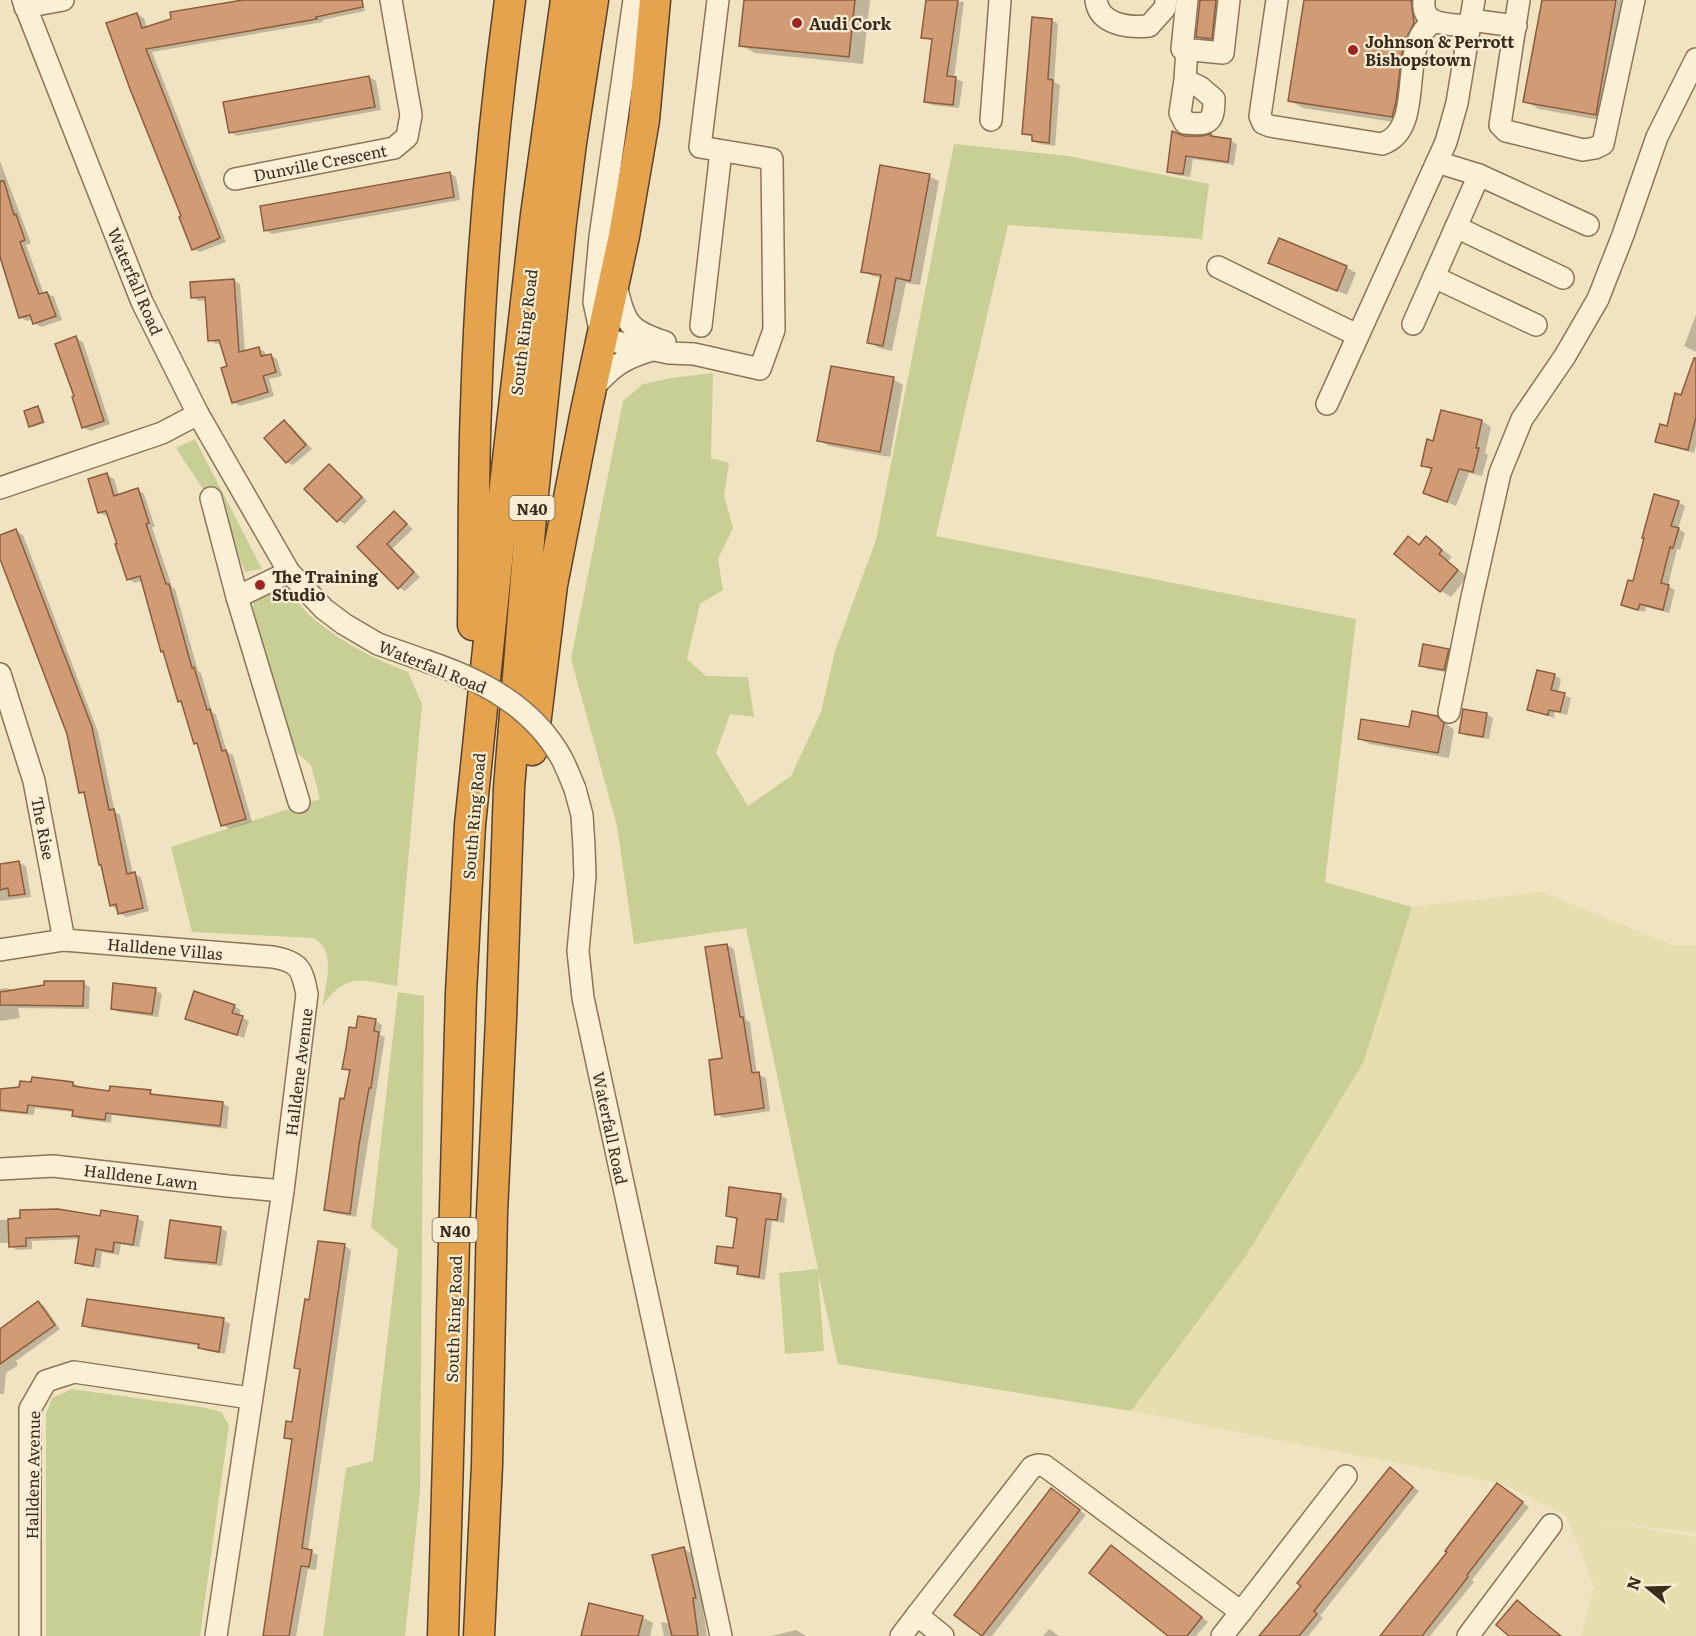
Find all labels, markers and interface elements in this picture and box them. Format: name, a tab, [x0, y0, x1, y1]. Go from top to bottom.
place label: Audi Cork	[809, 11, 891, 35]
marker: Audi Cork	[790, 16, 804, 30]
place label: Johnson & Perrott Bishopstown	[1365, 29, 1514, 71]
marker: Johnson & Perrott Bishopstown	[1346, 43, 1360, 57]
street label: Dunville Crescent	[251, 137, 389, 187]
street label: Waterfall Road	[103, 223, 170, 339]
street label: South Ring Road	[503, 267, 543, 397]
road number: N40	[510, 496, 554, 520]
place label: The Training Studio	[272, 564, 378, 606]
marker: The Training Studio	[253, 578, 267, 592]
street label: Waterfall Road	[375, 633, 491, 699]
street label: South Ring Road	[455, 751, 491, 880]
street label: The Rise	[26, 794, 62, 862]
street label: Halldene Villas	[106, 931, 224, 965]
street label: Halldene Avenue	[278, 1007, 318, 1137]
street label: Waterfall Road	[587, 1069, 635, 1187]
street label: Halldene Lawn	[82, 1157, 200, 1195]
road number: N40	[432, 1218, 478, 1242]
street label: South Ring Road	[439, 1255, 467, 1383]
street label: Halldene Avenue	[19, 1411, 45, 1539]
north arrow	[1618, 1558, 1678, 1618]
text: N	[1619, 1573, 1646, 1593]

